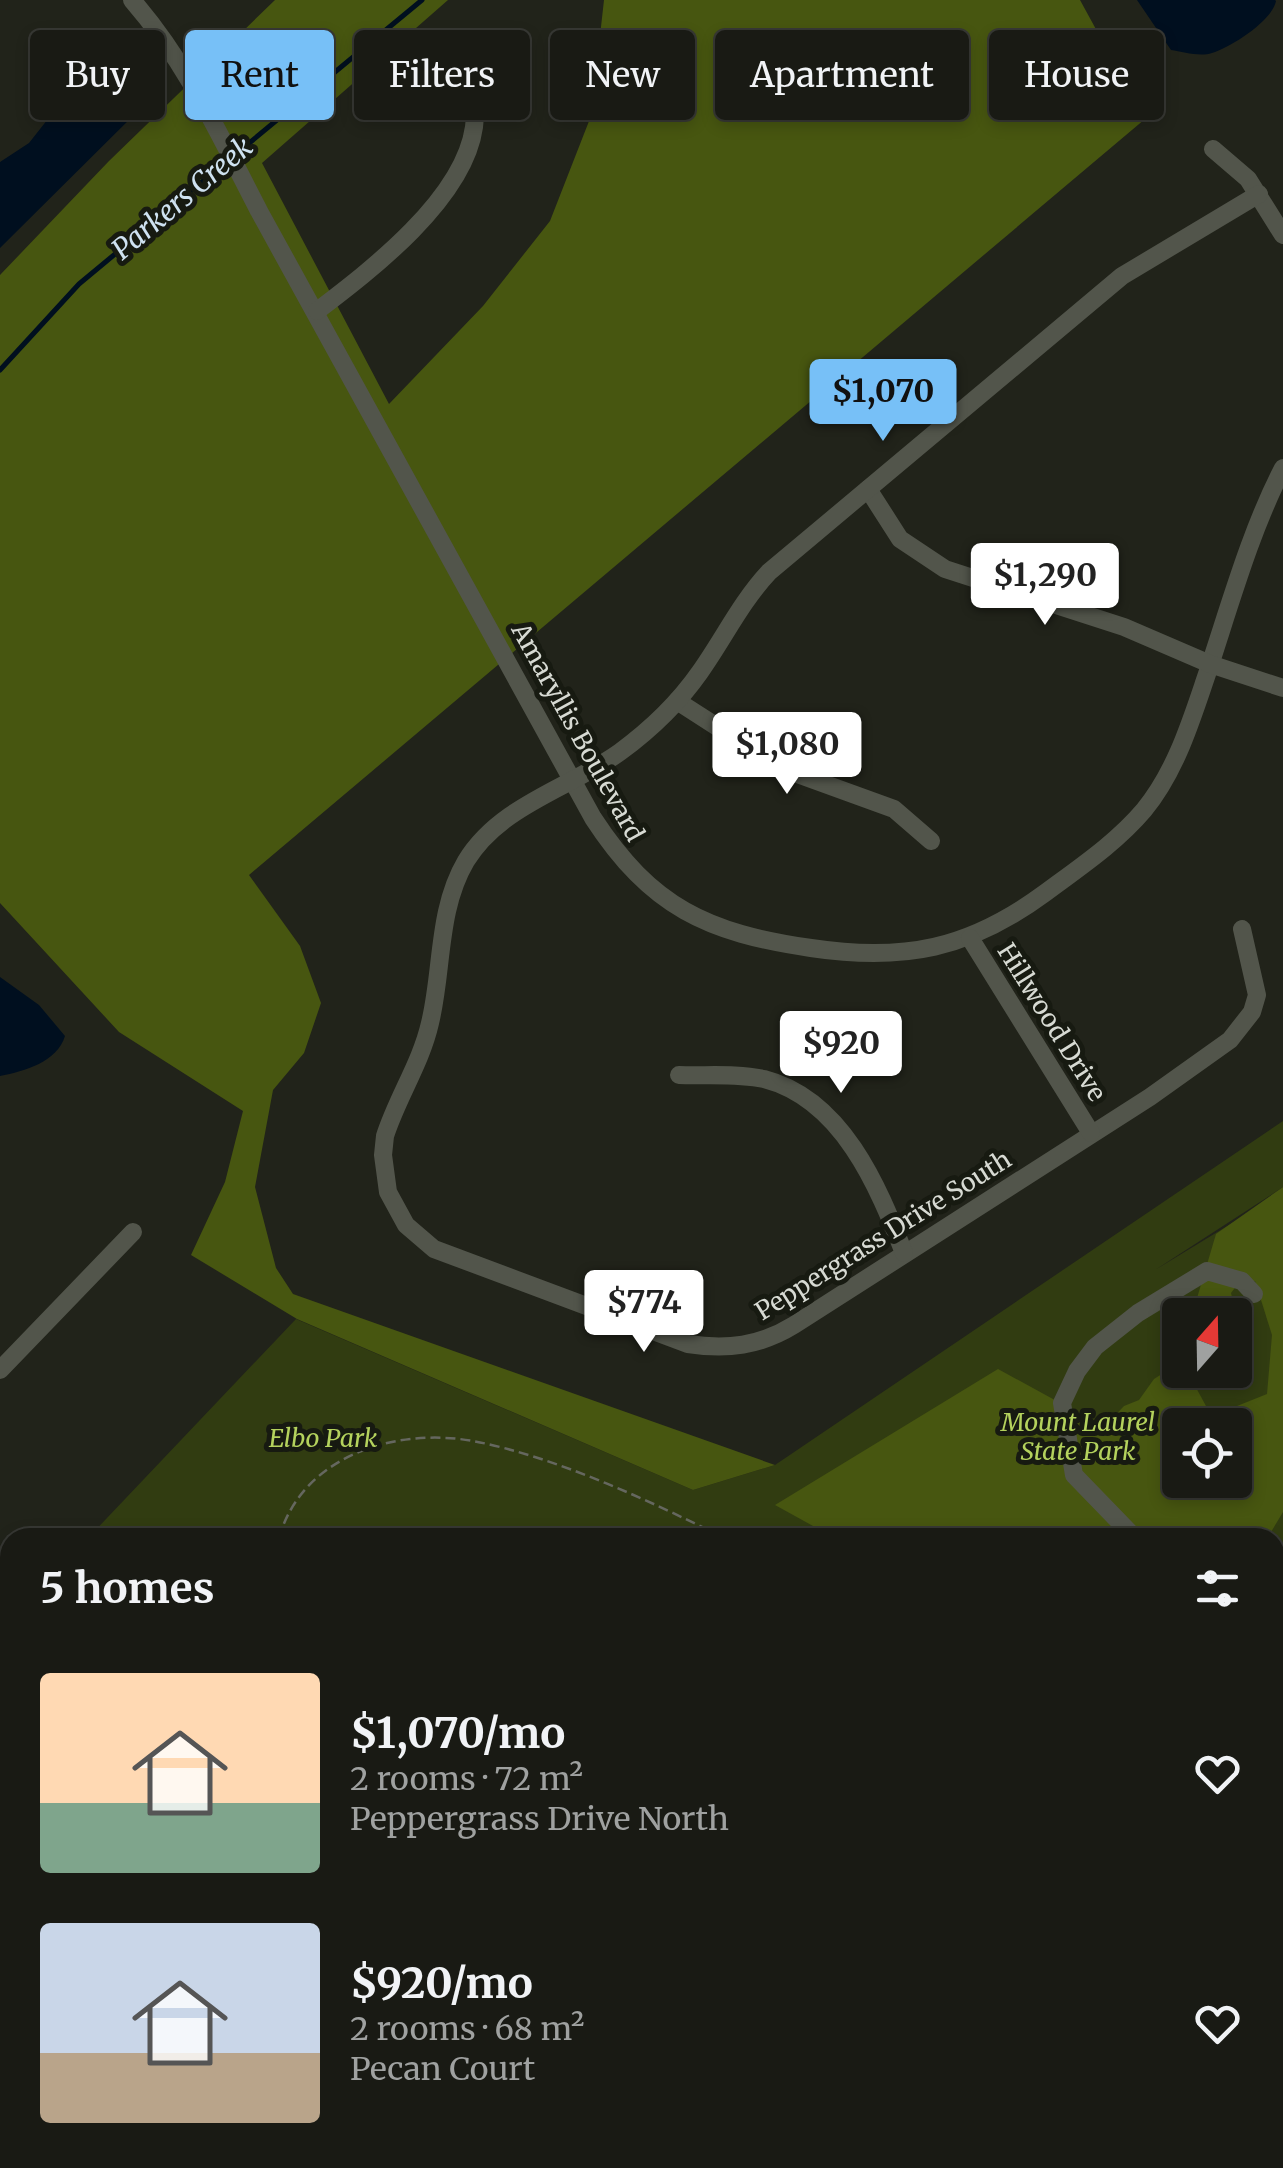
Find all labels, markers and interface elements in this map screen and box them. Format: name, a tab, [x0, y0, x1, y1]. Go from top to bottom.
chip: Buy	[30, 30, 165, 120]
chip: Rent	[185, 30, 334, 120]
chip: Filters	[354, 30, 530, 120]
chip: New	[550, 30, 695, 120]
chip: Apartment	[715, 30, 969, 120]
chip: House	[989, 30, 1164, 120]
water label: Parkers Creek	[104, 129, 260, 267]
pin: $1,070	[802, 359, 964, 444]
text: $1,070	[832, 371, 935, 411]
pin: $1,290	[964, 543, 1126, 628]
text: $1,290	[993, 555, 1097, 595]
street label: Amaryllis Boulevard	[504, 616, 651, 847]
pin: $1,080	[706, 712, 868, 797]
text: $1,080	[734, 724, 840, 764]
street label: Hillwood Drive	[991, 937, 1113, 1107]
pin: $920	[782, 1011, 900, 1096]
text: $920	[802, 1023, 880, 1063]
street label: Peppergrass Drive South	[749, 1143, 1017, 1327]
pin: $774	[585, 1270, 703, 1355]
text: $774	[606, 1282, 682, 1322]
north arrow	[1162, 1298, 1252, 1388]
map controls	[1162, 1298, 1252, 1498]
park label: Mount Laurel State Park	[1000, 1406, 1155, 1467]
button: locate	[1162, 1408, 1252, 1498]
park label: Elbo Park	[269, 1422, 378, 1454]
icon: filters	[1190, 1561, 1245, 1616]
text: 5 homes	[40, 1562, 214, 1614]
text: $1,070/mo	[350, 1707, 565, 1759]
icon: home	[120, 1713, 240, 1833]
icon: heart	[1190, 1746, 1245, 1801]
text: 2 rooms · 72 m²	[350, 1759, 583, 1799]
text: Peppergrass Drive North	[350, 1799, 729, 1839]
text: $920/mo	[350, 1957, 533, 2009]
icon: home	[120, 1963, 240, 2083]
icon: heart	[1190, 1996, 1245, 2051]
text: 2 rooms · 68 m²	[350, 2009, 584, 2049]
text: Pecan Court	[350, 2049, 535, 2089]

